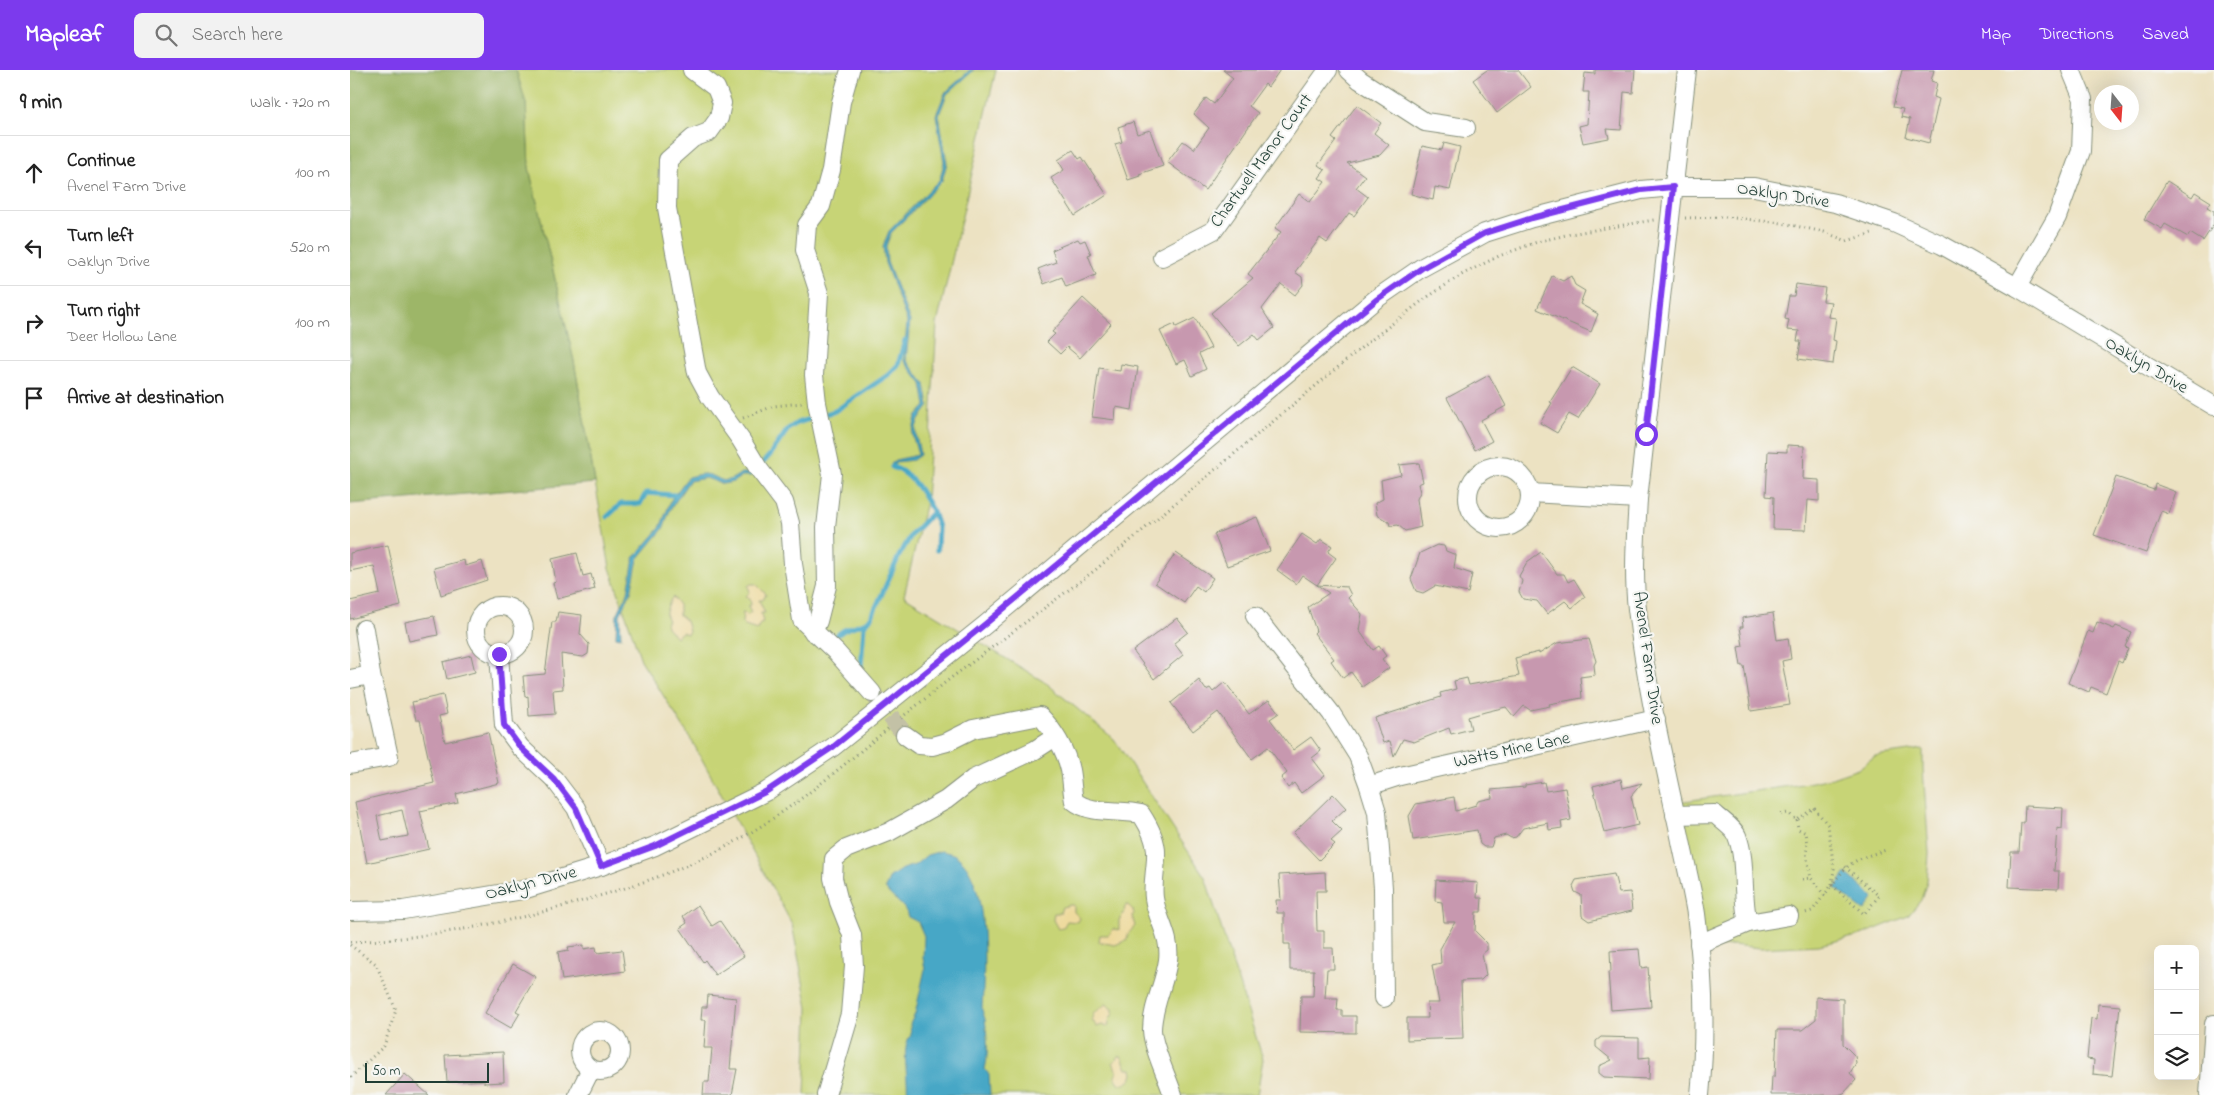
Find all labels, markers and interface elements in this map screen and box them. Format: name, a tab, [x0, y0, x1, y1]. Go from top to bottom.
search box	[134, 13, 484, 58]
text: Mapleaf	[25, 18, 104, 53]
icon: search	[152, 21, 180, 49]
text: Search here	[192, 22, 283, 49]
text: Map	[1981, 22, 2011, 48]
text: Directions	[2039, 22, 2114, 48]
text: Saved	[2142, 22, 2189, 48]
north arrow	[2094, 85, 2139, 130]
text: 9 min	[20, 88, 62, 118]
street label: Chartwell Manor Court	[1204, 89, 1320, 233]
text: Walk · 720 m	[250, 91, 330, 115]
text: Continue	[67, 148, 135, 175]
icon: ahead	[20, 159, 48, 187]
text: 100 m	[295, 161, 330, 185]
text: Avenel Farm Drive	[67, 175, 186, 199]
street label: Oaklyn Drive	[1735, 176, 1832, 216]
text: Turn left	[67, 223, 134, 250]
icon: left	[20, 234, 48, 262]
text: 520 m	[290, 236, 330, 260]
text: Oaklyn Drive	[67, 250, 150, 274]
text: Turn right	[67, 298, 140, 325]
icon: right	[20, 309, 48, 337]
text: 100 m	[295, 311, 330, 335]
text: Deer Hollow Lane	[67, 325, 177, 349]
street label: Oaklyn Drive	[2099, 331, 2194, 402]
icon: arrive	[20, 384, 48, 412]
text: Arrive at destination	[67, 385, 224, 412]
route start	[1635, 423, 1658, 446]
street label: Avenel Farm Drive	[1625, 590, 1669, 727]
route end	[488, 643, 511, 666]
street label: Watts Mine Lane	[1451, 726, 1573, 776]
street label: Oaklyn Drive	[483, 860, 580, 908]
map controls	[2154, 945, 2199, 1080]
button: +	[2154, 945, 2199, 990]
button: −	[2154, 990, 2199, 1035]
button: layers	[2154, 1035, 2199, 1080]
scale bar	[365, 1060, 489, 1083]
text: 50 m	[372, 1061, 400, 1082]

